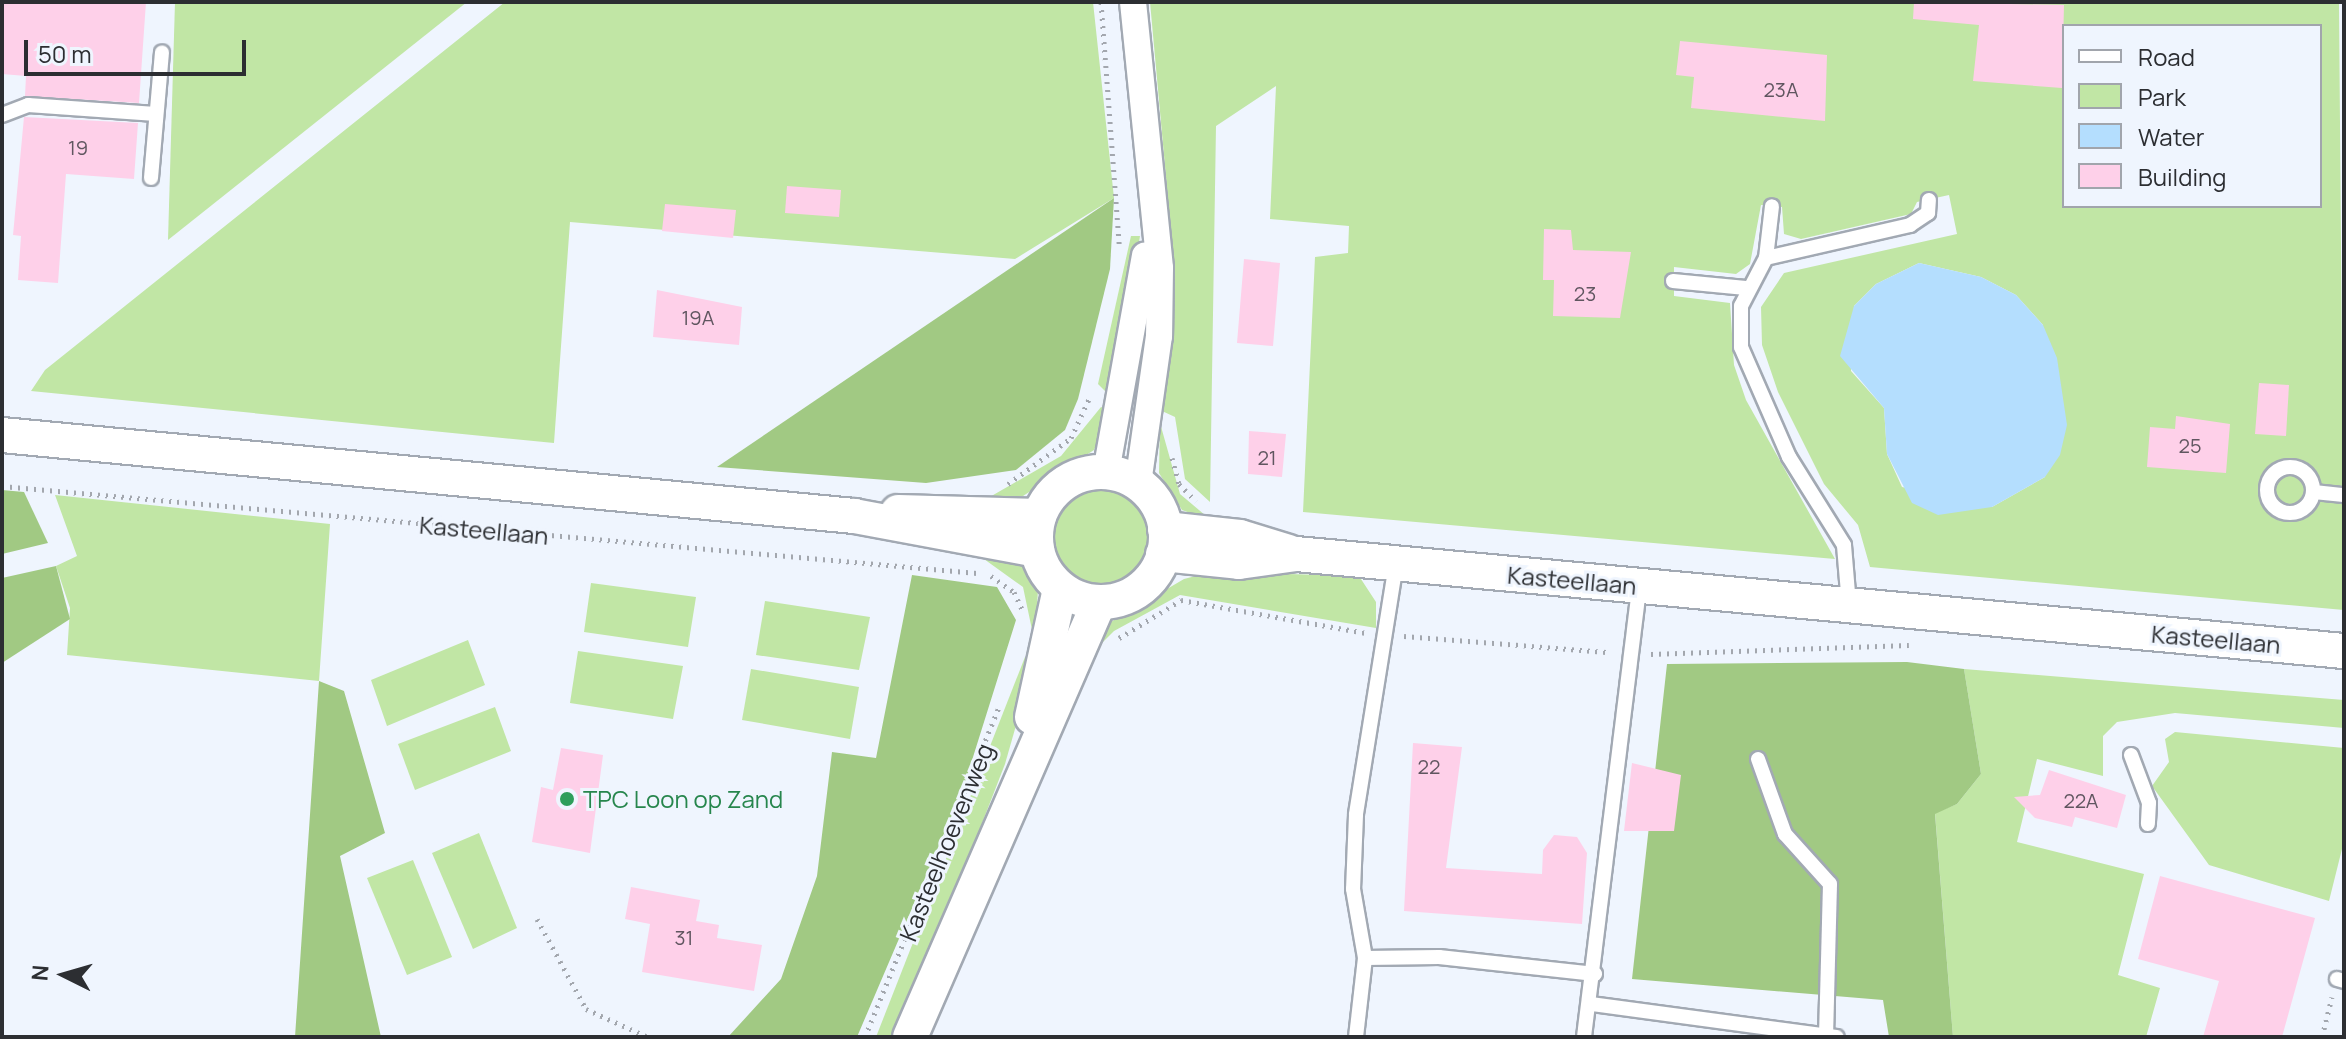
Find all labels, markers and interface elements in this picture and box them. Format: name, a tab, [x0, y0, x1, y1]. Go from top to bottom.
scale bar	[28, 24, 250, 74]
legend	[2062, 24, 2322, 208]
text: 50 m	[38, 37, 92, 70]
text: Road	[2138, 40, 2195, 73]
house number: 23A	[1763, 77, 1799, 101]
text: Park	[2138, 80, 2186, 113]
text: Water	[2138, 120, 2205, 153]
house number: 19	[68, 135, 88, 159]
text: Building	[2138, 160, 2226, 193]
house number: 23	[1574, 281, 1596, 305]
house number: 19A	[682, 305, 714, 329]
house number: 25	[2179, 433, 2201, 457]
house number: 21	[1257, 445, 1277, 469]
street label: Kasteellaan	[418, 510, 550, 550]
street label: Kasteellaan	[1506, 560, 1638, 600]
street label: Kasteellaan	[2150, 619, 2282, 659]
street label: Kasteelhoevenweg	[893, 739, 999, 945]
house number: 22	[1418, 754, 1440, 778]
place label: TPC Loon op Zand	[583, 785, 783, 813]
house number: 22A	[2063, 788, 2099, 812]
marker: TPC Loon op Zand	[558, 790, 576, 808]
house number: 31	[675, 925, 693, 949]
north arrow	[24, 935, 104, 1015]
text: N	[24, 964, 56, 982]

